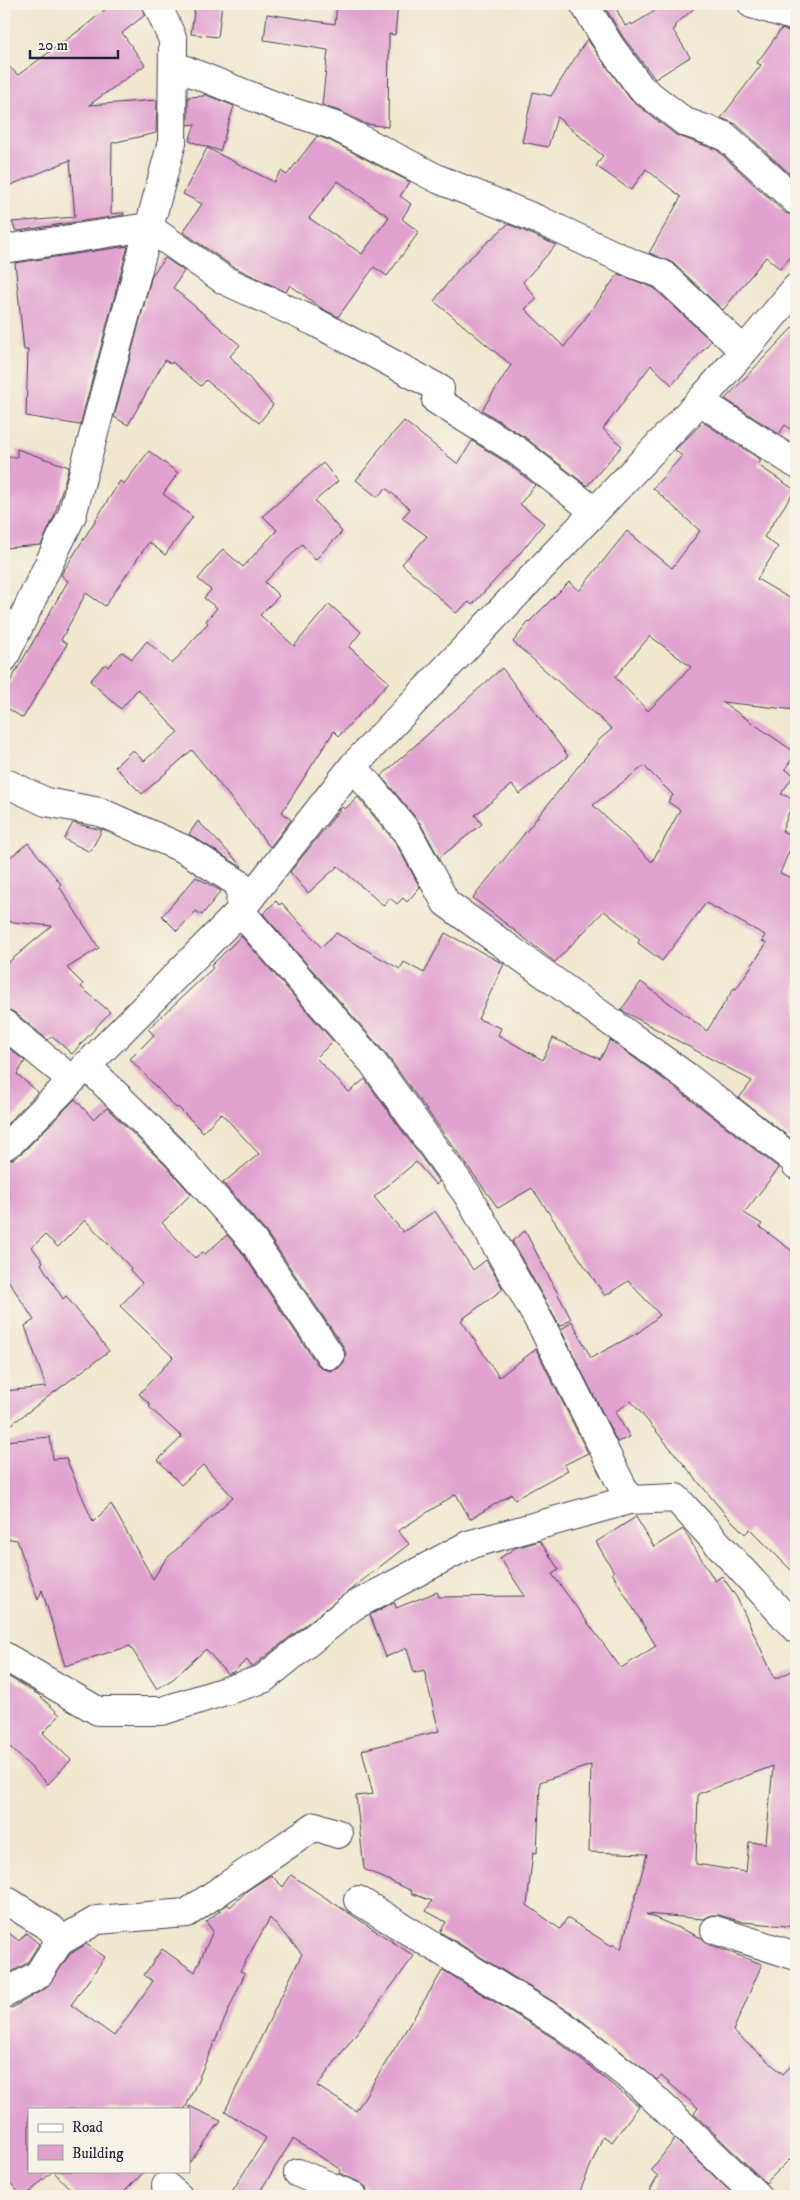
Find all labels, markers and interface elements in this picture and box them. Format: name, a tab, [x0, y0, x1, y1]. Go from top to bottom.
scale bar	[30, 28, 118, 60]
text: 20 m	[38, 36, 68, 55]
legend	[28, 2108, 190, 2172]
text: Road	[72, 2118, 104, 2137]
text: Building	[72, 2144, 124, 2163]

